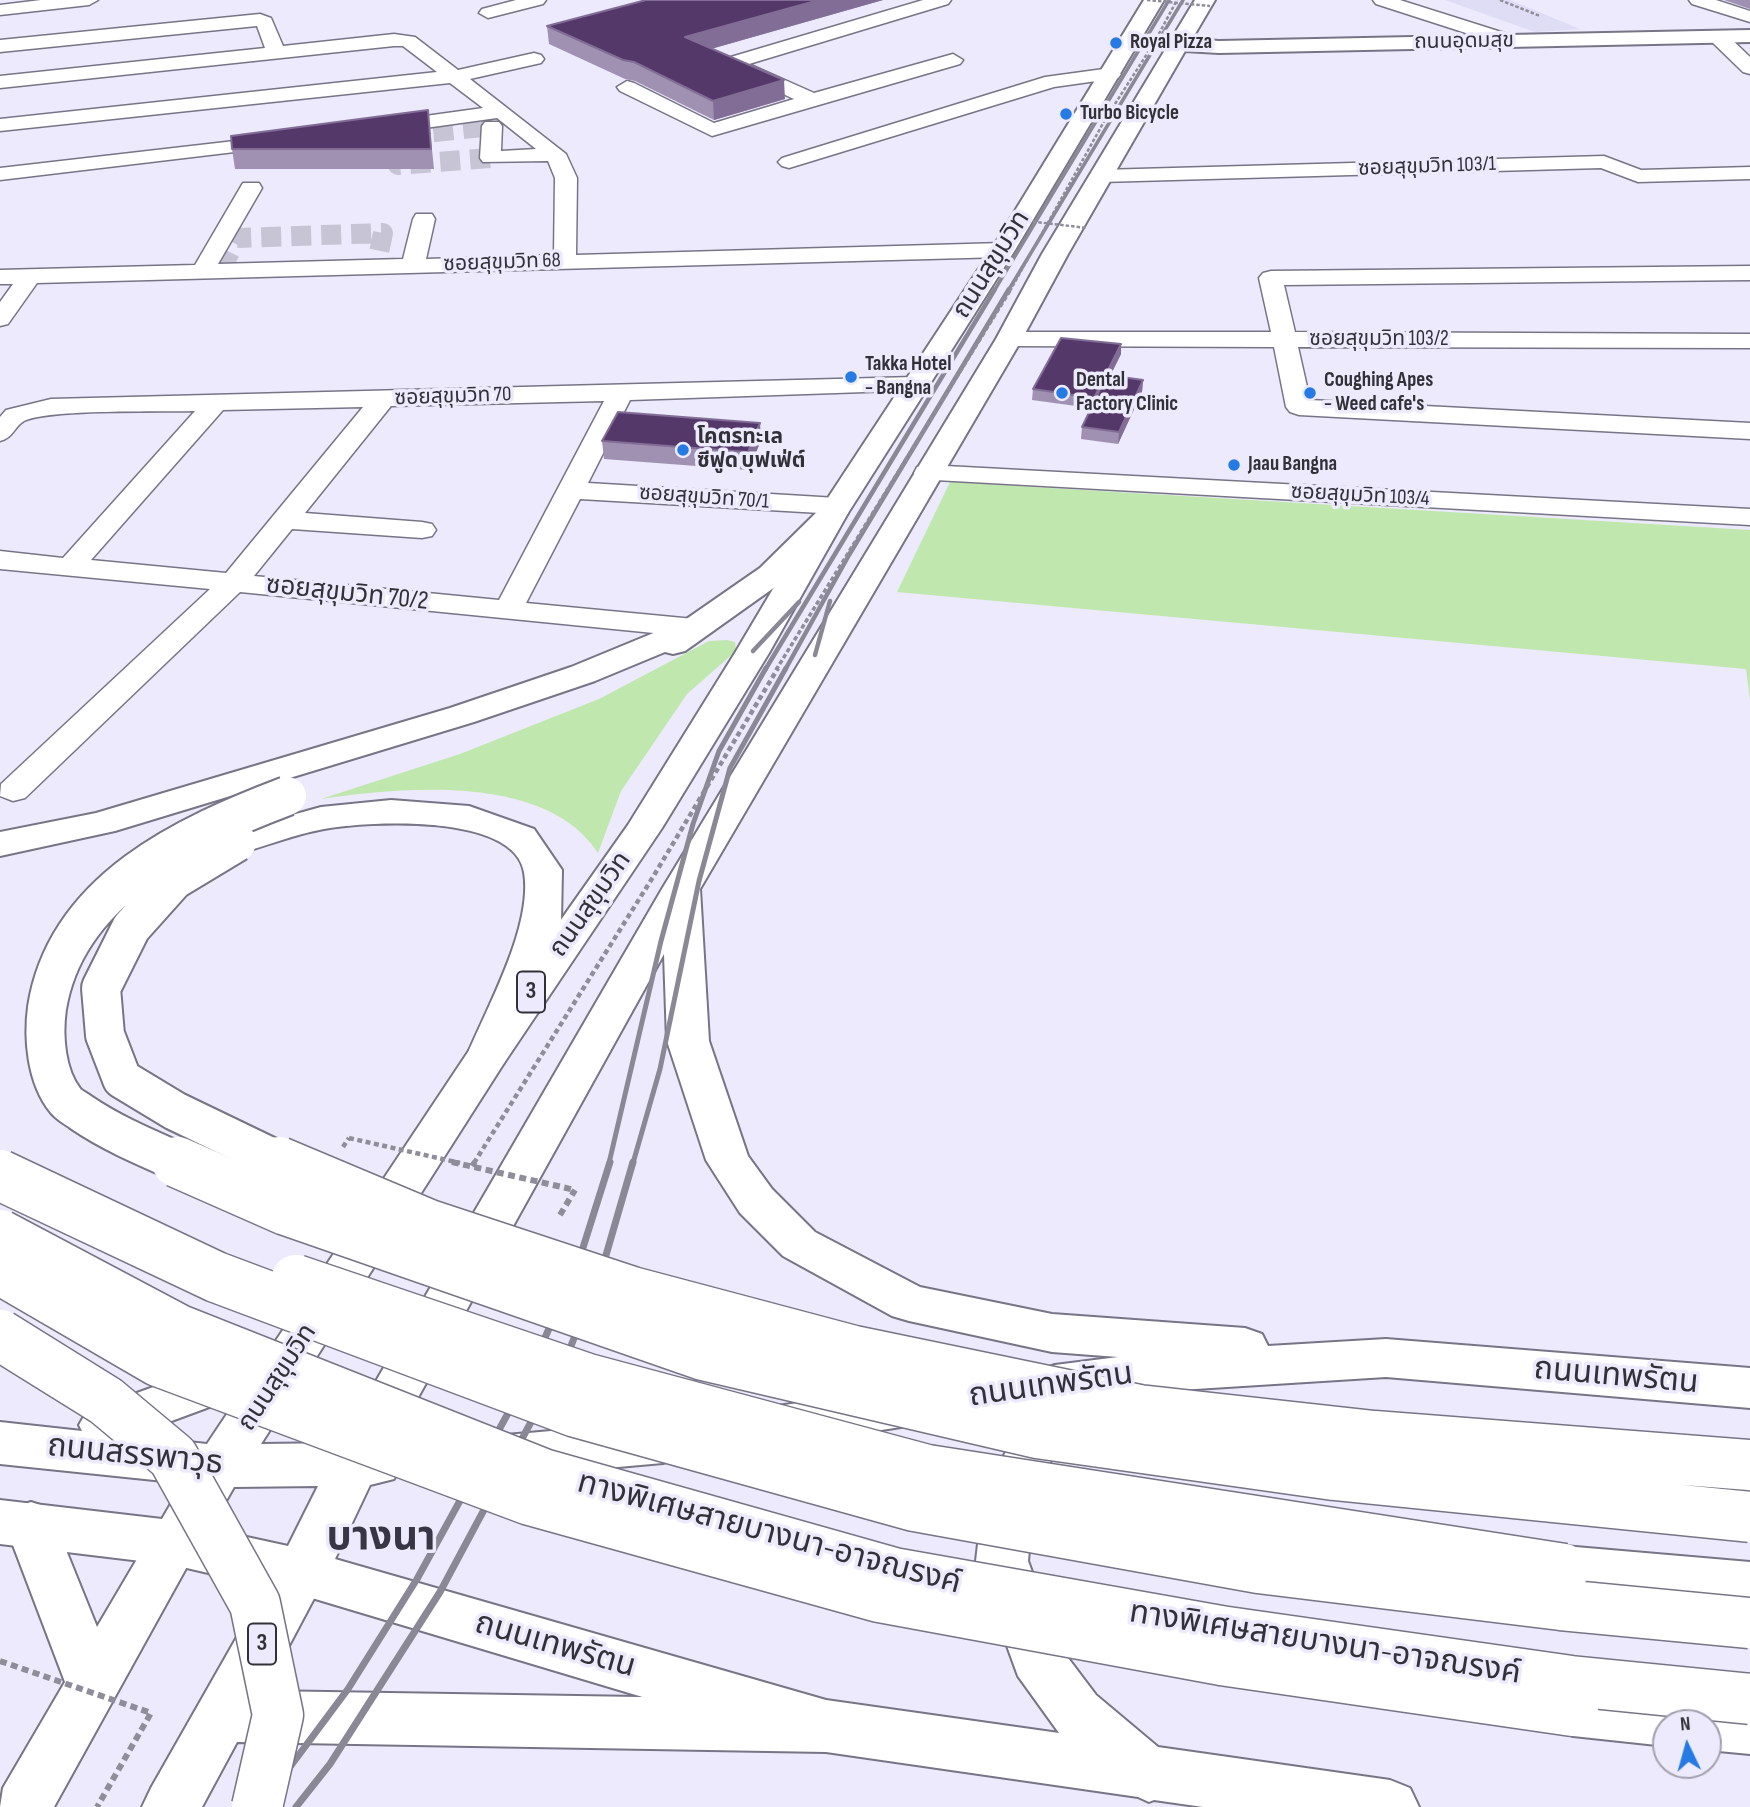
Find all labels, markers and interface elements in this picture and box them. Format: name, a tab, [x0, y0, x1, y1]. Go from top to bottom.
street label: ถนนอุดมสุข	[1414, 29, 1514, 55]
place label: Royal Pizza	[1130, 30, 1212, 56]
marker: Royal Pizza	[1108, 35, 1124, 51]
place label: Turbo Bicycle	[1080, 101, 1179, 127]
marker: Turbo Bicycle	[1058, 106, 1074, 122]
street label: ซอยสุขุมวิท 103/1	[1358, 152, 1496, 182]
street label: ถนนสุขุมวิท	[947, 205, 1037, 325]
street label: ซอยสุขุมวิท 68	[443, 248, 561, 278]
street label: ซอยสุขุมวิท 103/2	[1309, 327, 1449, 353]
place label: Takka Hotel - Bangna	[865, 352, 951, 402]
place label: Dental Factory Clinic	[1076, 368, 1178, 418]
place label: Coughing Apes - Weed cafe's	[1324, 368, 1433, 418]
marker: Takka Hotel - Bangna	[843, 369, 859, 385]
street label: ซอยสุขุมวิท 70	[394, 382, 512, 412]
marker: Dental Factory Clinic	[1054, 385, 1070, 401]
marker: Coughing Apes - Weed cafe's	[1302, 385, 1318, 401]
place label: โคตรทะเล ซีฟูด บุฟเฟ่ต์	[697, 425, 805, 475]
marker: โคตรทะเล ซีฟูด บุฟเฟ่ต์	[675, 442, 691, 458]
place label: Jaau Bangna	[1248, 452, 1337, 478]
marker: Jaau Bangna	[1226, 457, 1242, 473]
street label: ซอยสุขุมวิท 103/4	[1290, 480, 1430, 512]
street label: ซอยสุขุมวิท 70/1	[638, 481, 770, 515]
street label: ซอยสุขุมวิท 70/2	[264, 570, 430, 618]
street label: ถนนสุขุมวิท	[543, 846, 639, 964]
road number: 3	[517, 972, 545, 1012]
street label: ถนนสุขุมวิท	[232, 1319, 324, 1437]
street label: ถนนเทพรัตน	[1532, 1351, 1700, 1403]
street label: ถนนเทพรัตน	[967, 1355, 1135, 1417]
street label: ถนนสรรพาวุธ	[45, 1428, 225, 1484]
street label: ทางพิเศษสายบางนา-อาจณรงค์	[573, 1464, 965, 1604]
district label: บางนา	[327, 1515, 435, 1563]
street label: ทางพิเศษสายบางนา-อาจณรงค์	[1127, 1594, 1523, 1694]
street label: ถนนเทพรัตน	[470, 1605, 640, 1687]
road number: 3	[248, 1624, 276, 1664]
north arrow	[1652, 1709, 1722, 1779]
text: N	[1679, 1713, 1691, 1736]

